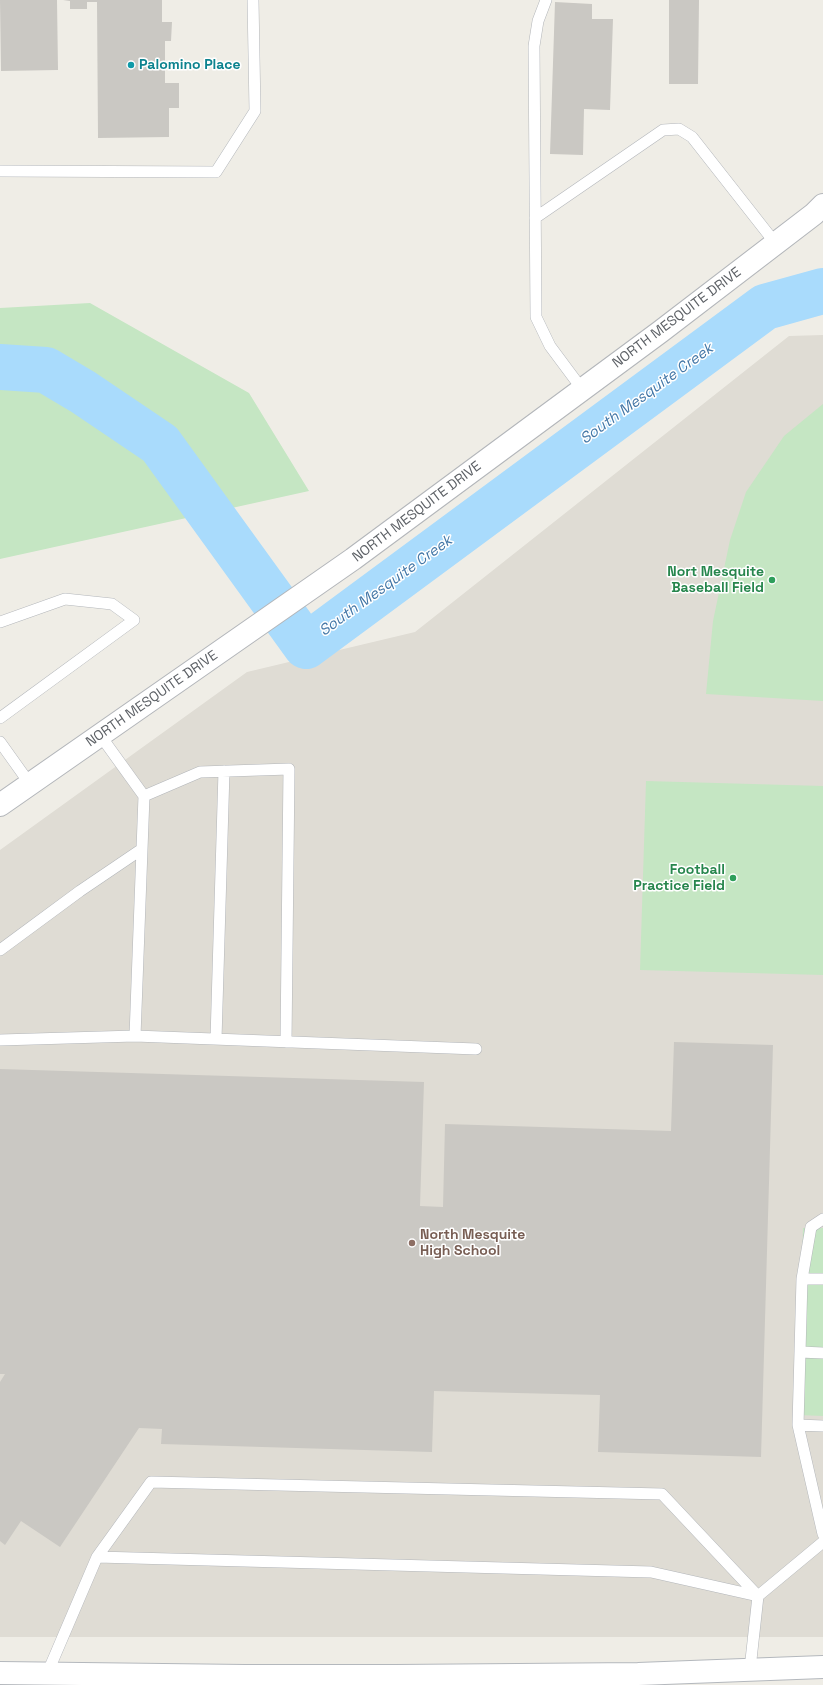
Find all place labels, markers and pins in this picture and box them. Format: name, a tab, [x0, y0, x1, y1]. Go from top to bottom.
place label: Palomino Place	[139, 57, 241, 73]
marker: Palomino Place	[126, 60, 136, 70]
place label: Nort Mesquite Baseball Field	[667, 564, 764, 596]
marker: Nort Mesquite Baseball Field	[767, 575, 777, 585]
place label: Football Practice Field	[633, 862, 725, 894]
marker: Football Practice Field	[728, 873, 738, 883]
place label: North Mesquite High School	[420, 1227, 525, 1260]
marker: North Mesquite High School	[407, 1238, 417, 1248]

